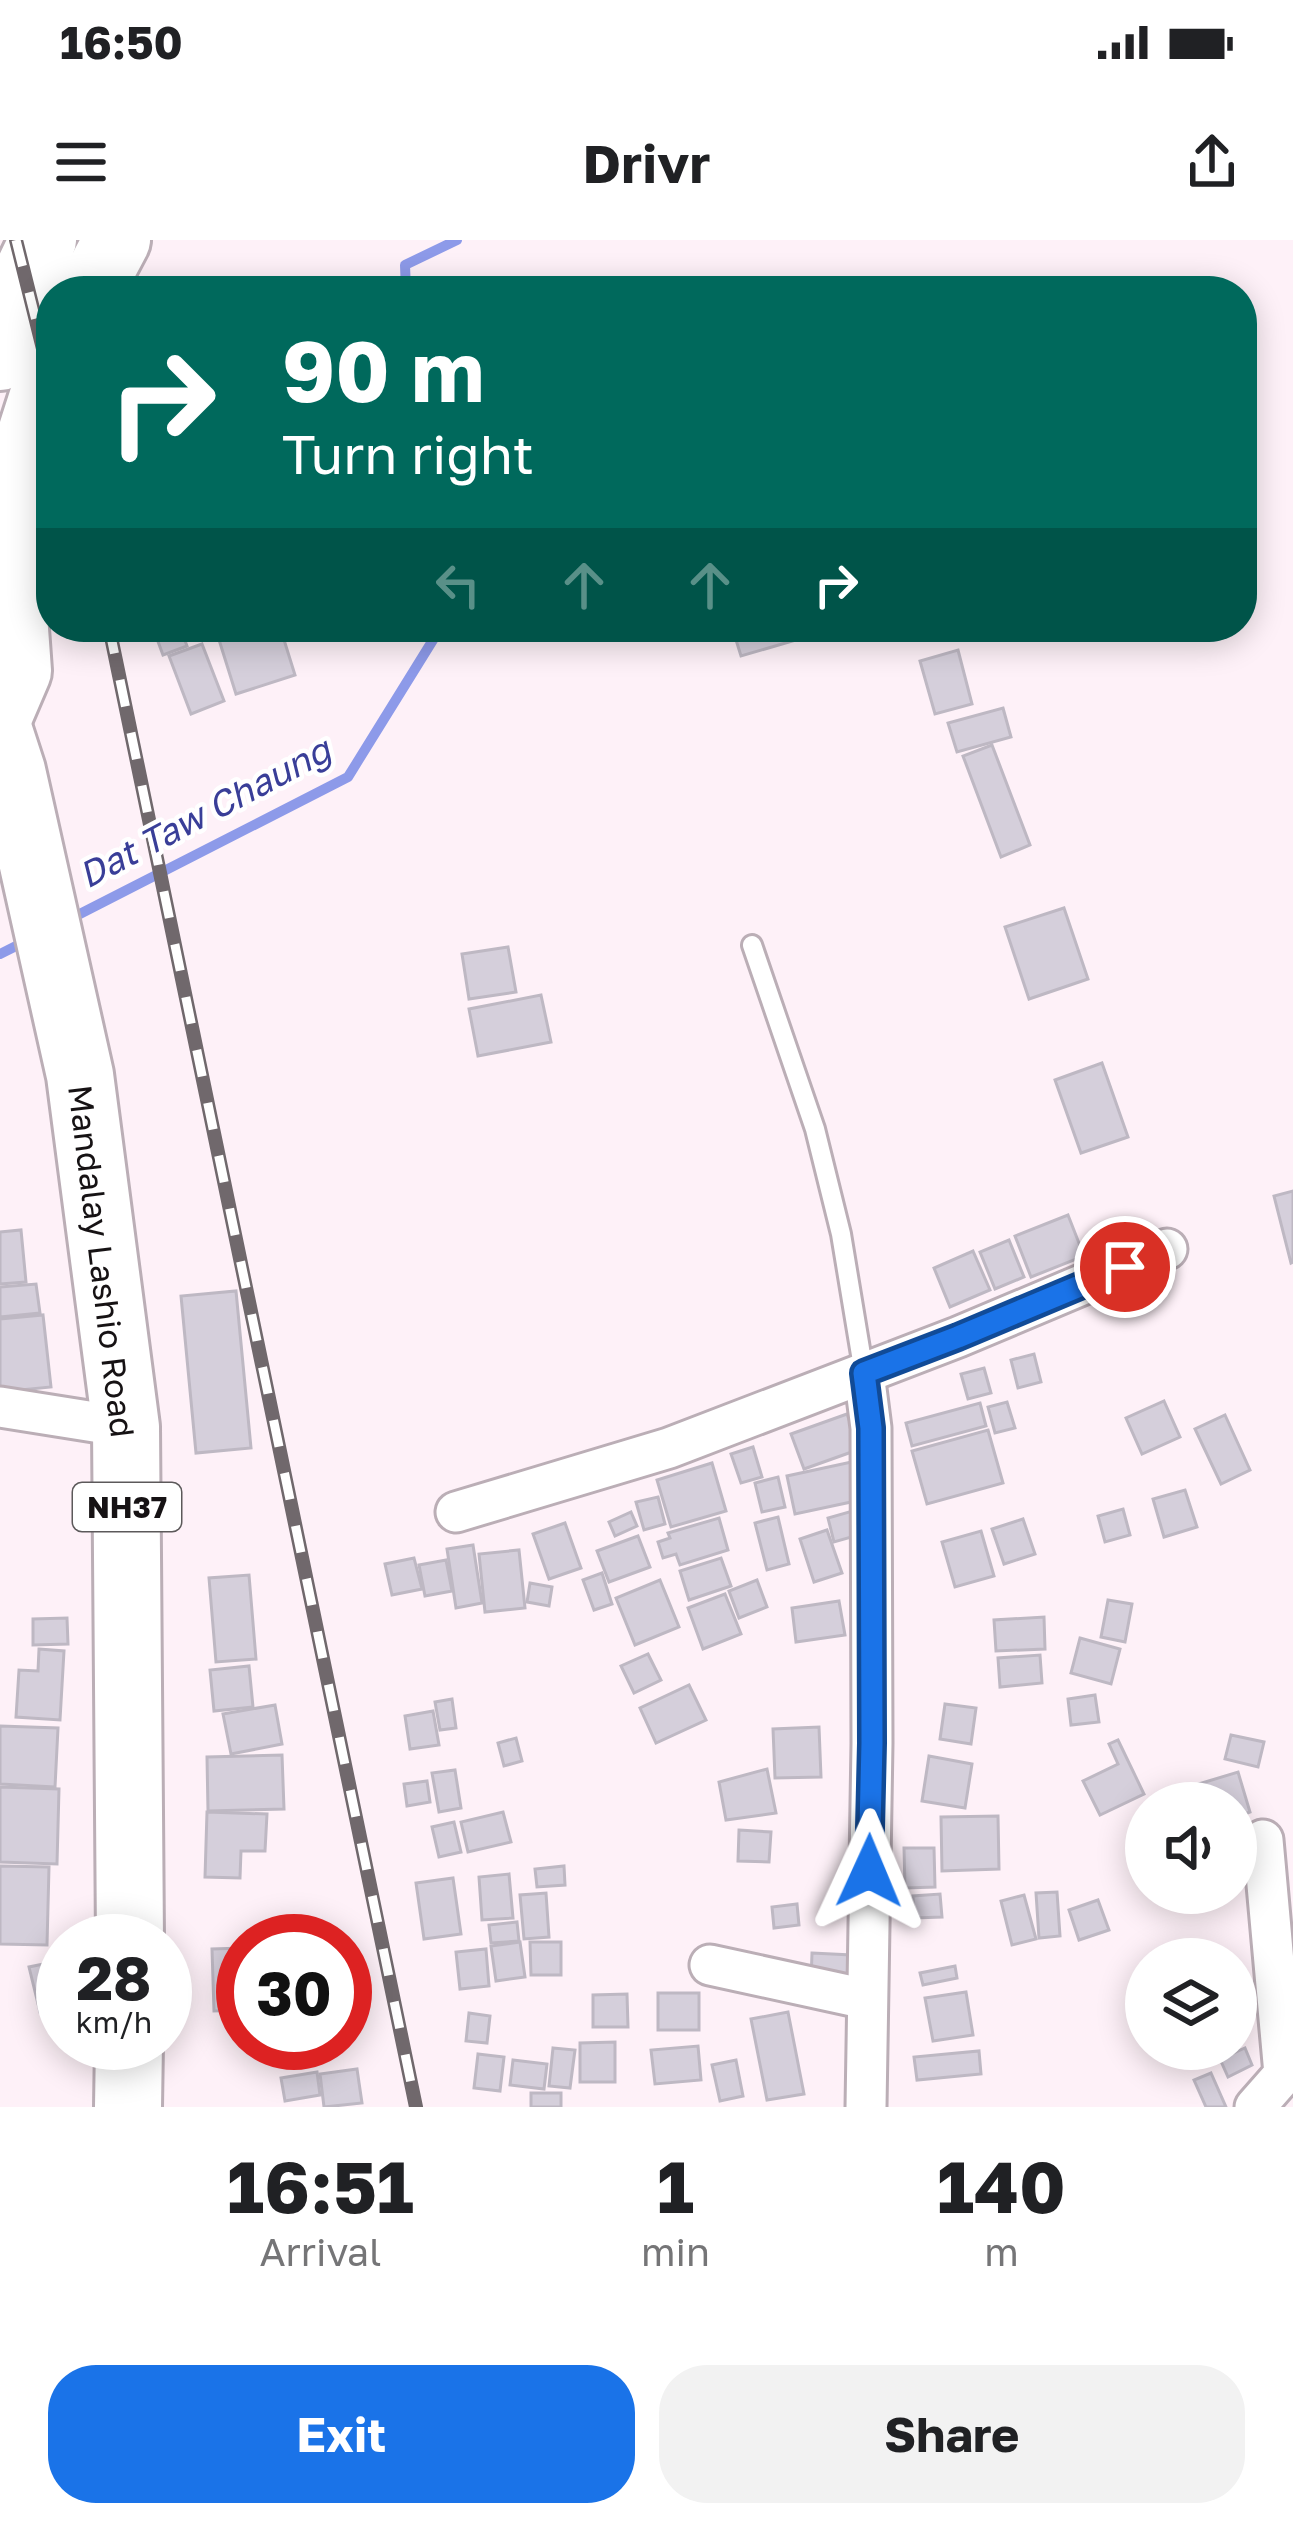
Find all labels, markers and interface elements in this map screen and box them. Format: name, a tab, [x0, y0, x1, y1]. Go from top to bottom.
text: 16:50	[60, 15, 183, 69]
icon: menu	[48, 129, 114, 195]
icon: share	[1179, 129, 1245, 195]
text: Drivr	[583, 130, 710, 195]
text: 90 m	[282, 320, 484, 420]
icon: right	[84, 324, 240, 480]
text: Turn right	[282, 421, 534, 486]
icon: left	[425, 552, 491, 618]
icon: ahead	[551, 552, 617, 618]
icon: ahead	[677, 552, 743, 618]
icon: right	[803, 552, 869, 618]
water label: Dat Taw Chaung	[71, 726, 340, 896]
street label: Mandalay Lashio Road	[61, 1083, 143, 1439]
pin	[1074, 1216, 1176, 1318]
icon: arrive	[1092, 1234, 1158, 1300]
road number: NH37	[73, 1483, 181, 1531]
map controls	[1125, 1782, 1257, 2070]
button: sound	[1125, 1782, 1257, 1914]
position arrow	[806, 1808, 932, 1934]
speed limit sign: 30	[216, 1914, 372, 2070]
button: layers	[1125, 1938, 1257, 2070]
text: 28	[76, 1941, 151, 2013]
text: km/h	[76, 2004, 152, 2040]
text: 16:51	[227, 2142, 414, 2229]
text: 1	[657, 2142, 694, 2229]
text: 140	[937, 2142, 1066, 2229]
text: Arrival	[259, 2228, 382, 2275]
text: min	[641, 2228, 710, 2275]
text: m	[984, 2228, 1019, 2275]
button: Exit	[48, 2365, 635, 2503]
button: Share	[659, 2365, 1245, 2503]

